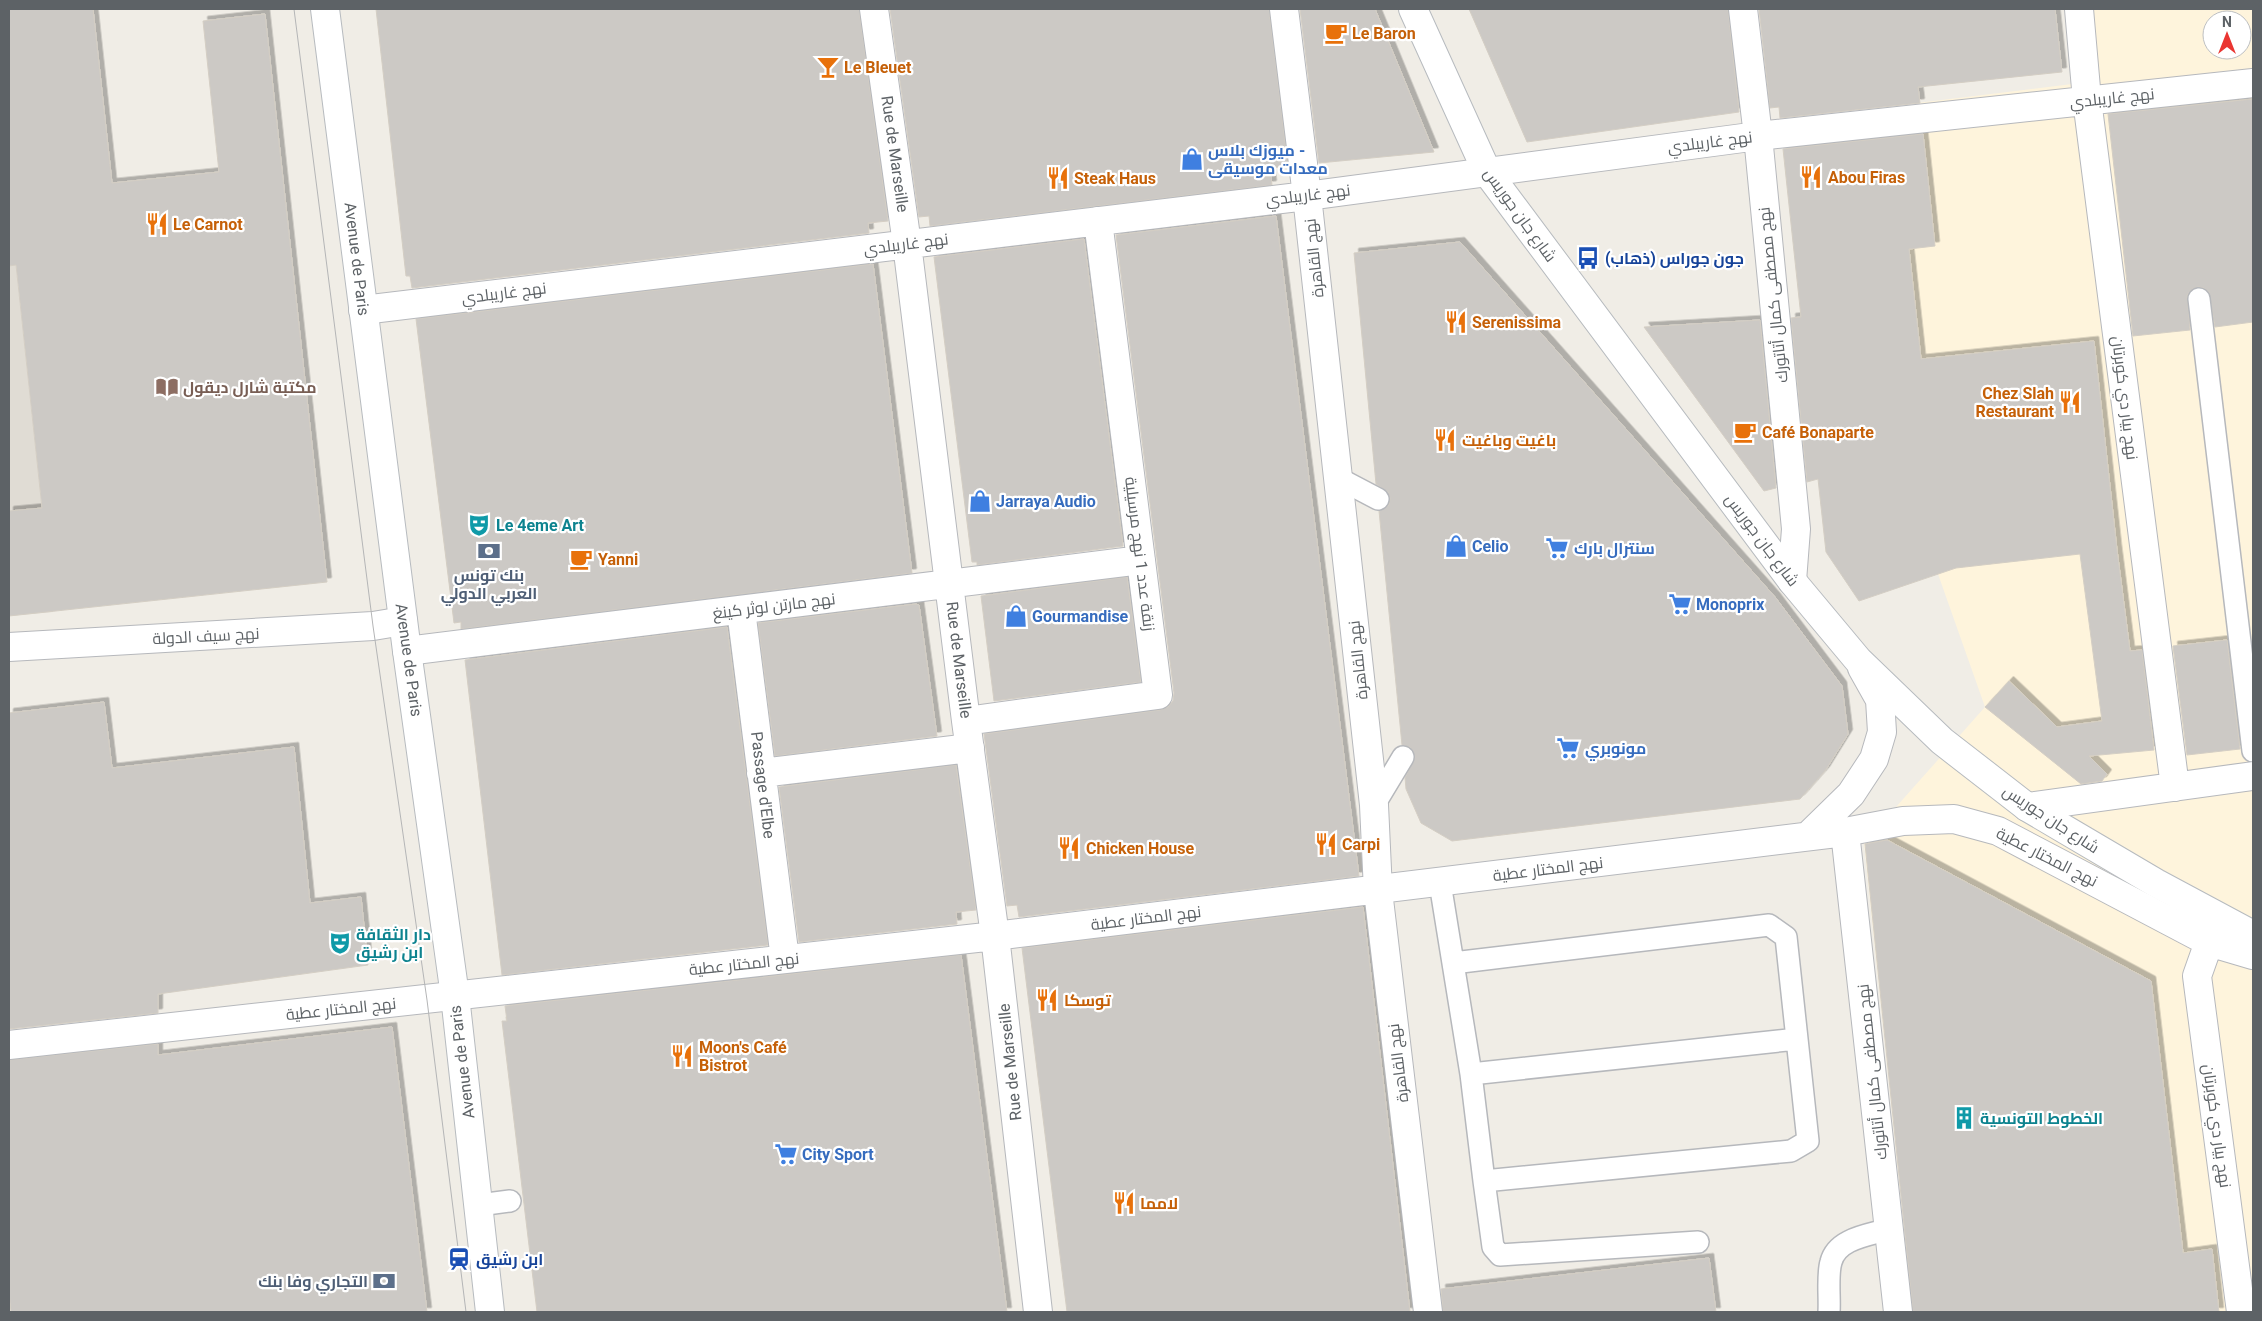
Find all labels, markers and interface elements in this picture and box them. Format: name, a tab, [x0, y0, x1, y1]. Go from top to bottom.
north arrow	[2202, 10, 2252, 60]
text: N	[2222, 14, 2232, 30]
cafe icon: Le Baron	[1323, 20, 1349, 46]
place label: Le Baron	[1352, 24, 1416, 43]
bar icon: Le Bleuet	[815, 54, 841, 80]
place label: Le Bleuet	[844, 58, 912, 77]
street label: نهج غاريبلدي	[2069, 84, 2156, 116]
street label: Rue de Marseille	[877, 94, 913, 214]
street label: نهج غاريبلدي	[1666, 127, 1754, 161]
place label: ميوزك بلاس - معدات موسيقى	[1208, 141, 1328, 178]
shop icon: ميوزك بلاس - معدات موسيقى	[1179, 146, 1205, 172]
restaurant icon: Abou Firas	[1798, 164, 1824, 190]
restaurant icon: Steak Haus	[1045, 165, 1071, 191]
street label: شارع جان جوريس	[1478, 165, 1560, 267]
place label: Abou Firas	[1828, 168, 1905, 187]
place label: Steak Haus	[1074, 169, 1156, 188]
street label: نهج غاريبلدي	[1264, 180, 1352, 214]
street label: Avenue de Paris	[341, 201, 373, 317]
street label: نهج مصطفى كمال أتاتورك	[1754, 206, 1794, 384]
restaurant icon: Le Carnot	[144, 211, 170, 237]
place label: Le Carnot	[173, 215, 243, 234]
street label: نهج القاهرة	[1300, 217, 1330, 298]
street label: نهج غاريبلدي	[862, 229, 950, 263]
bus stop icon: جون جوراس (ذهاب)	[1575, 245, 1601, 271]
place label: جون جوراس (ذهاب)	[1605, 249, 1744, 268]
street label: نهج غاريبلدي	[460, 278, 548, 312]
restaurant icon: Serenissima	[1443, 309, 1469, 335]
place label: Serenissima	[1472, 313, 1562, 332]
street label: نهج بيار دي كوبرتان	[2104, 335, 2142, 462]
library icon: مكتبة شارل ديقول	[154, 374, 180, 400]
place label: مكتبة شارل ديقول	[183, 378, 317, 397]
place label: Chez Slah Restaurant	[1975, 384, 2055, 421]
restaurant icon: Chez Slah Restaurant	[2057, 389, 2083, 415]
cafe icon: Café Bonaparte	[1732, 419, 1758, 445]
place label: Café Bonaparte	[1762, 423, 1874, 442]
restaurant icon: باغيت وباغيت	[1432, 427, 1458, 453]
place label: باغيت وباغيت	[1462, 431, 1556, 450]
street label: زنقة عدد 1 نهج مرسيلية	[1119, 476, 1159, 633]
shop icon: Jarraya Audio	[967, 488, 993, 514]
street label: شارع جان جوريس	[1719, 490, 1803, 591]
place label: Jarraya Audio	[996, 492, 1096, 511]
theatre icon: Le 4eme Art	[466, 512, 492, 538]
place label: Le 4eme Art	[496, 516, 585, 535]
shop icon: Celio	[1443, 533, 1469, 559]
supermarket icon: سنترال بارك	[1544, 535, 1570, 561]
place label: Celio	[1472, 537, 1509, 556]
bank icon: بنك تونس العربي الدولي	[476, 538, 502, 564]
place label: سنترال بارك	[1574, 539, 1655, 558]
cafe icon: Yanni	[568, 546, 594, 572]
place label: Yanni	[598, 550, 638, 569]
place label: بنك تونس العربي الدولي	[441, 566, 537, 606]
street label: نهج مارتن لوثر كينغ	[711, 589, 837, 625]
supermarket icon: Monoprix	[1667, 591, 1693, 617]
place label: Monoprix	[1696, 595, 1765, 614]
street label: Rue de Marseille	[942, 600, 976, 720]
street label: Avenue de Paris	[392, 602, 426, 718]
shop icon: Gourmandise	[1003, 603, 1029, 629]
place label: Gourmandise	[1032, 607, 1129, 626]
street label: نهج القاهرة	[1344, 619, 1374, 700]
street label: نهج سيف الدولة	[152, 624, 260, 650]
street label: Passage d'Elbe	[747, 730, 779, 840]
supermarket icon: مونوبري	[1555, 735, 1581, 761]
place label: مونوبري	[1585, 739, 1646, 761]
street label: شارع جان جوريس	[1998, 781, 2103, 859]
street label: نهج المختار عطية	[1992, 823, 2101, 892]
restaurant icon: Carpi	[1313, 831, 1339, 857]
restaurant icon: Chicken House	[1056, 835, 1082, 861]
place label: Carpi	[1342, 835, 1380, 854]
place label: Chicken House	[1086, 839, 1194, 858]
street label: نهج المختار عطية	[1492, 853, 1604, 887]
street label: نهج المختار عطية	[1090, 902, 1202, 936]
place label: دار الثقافة ابن رشيق	[356, 925, 431, 962]
theatre icon: دار الثقافة ابن رشيق	[327, 930, 353, 956]
street label: نهج المختار عطية	[688, 949, 800, 981]
street label: نهج مصطفى كمال أتاتورك	[1853, 983, 1893, 1161]
restaurant icon: توسكا	[1034, 987, 1060, 1013]
place label: توسكا	[1064, 991, 1112, 1010]
street label: نهج المختار عطية	[285, 994, 397, 1026]
street label: Rue de Marseille	[994, 1003, 1026, 1121]
street label: Avenue de Paris	[446, 1004, 478, 1120]
street label: نهج القاهرة	[1384, 1022, 1414, 1104]
place label: Moon's Café Bistrot	[699, 1038, 787, 1075]
restaurant icon: Moon's Café Bistrot	[669, 1043, 695, 1069]
street label: نهج بيار دي كوبرتان	[2195, 1063, 2235, 1190]
building icon: الخطوط التونسية	[1951, 1105, 1977, 1131]
place label: الخطوط التونسية	[1980, 1109, 2103, 1128]
supermarket icon: City Sport	[773, 1141, 799, 1167]
place label: City Sport	[802, 1145, 874, 1164]
restaurant icon: لامما	[1111, 1190, 1137, 1216]
place label: لامما	[1140, 1194, 1178, 1213]
station icon: ابن رشيق	[446, 1246, 472, 1272]
place label: ابن رشيق	[476, 1250, 543, 1269]
bank icon: التجاري وفا بنك	[371, 1268, 397, 1294]
place label: التجاري وفا بنك	[258, 1272, 368, 1294]

